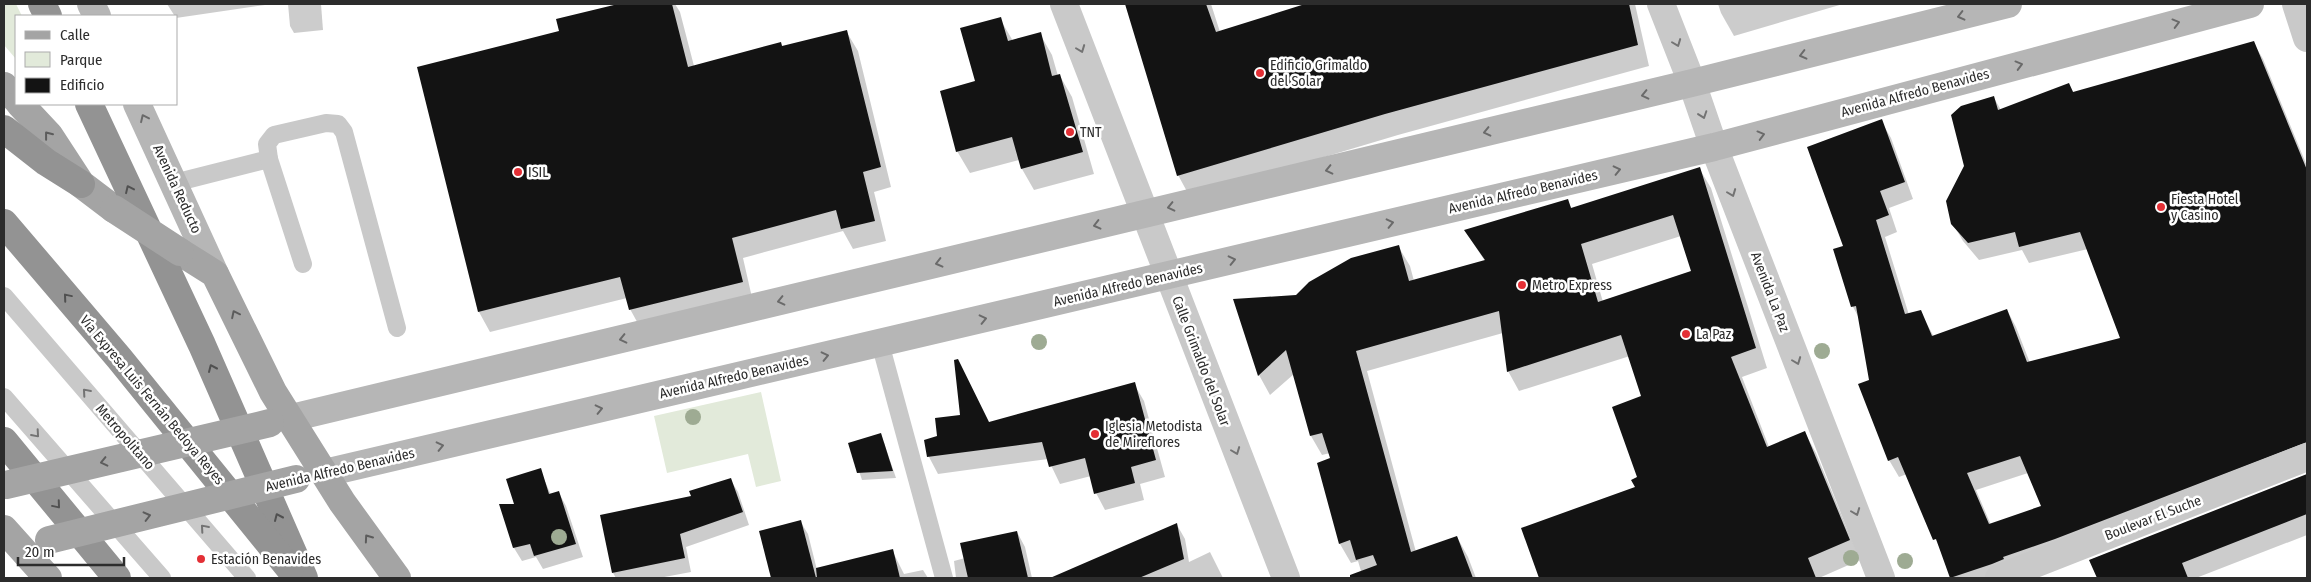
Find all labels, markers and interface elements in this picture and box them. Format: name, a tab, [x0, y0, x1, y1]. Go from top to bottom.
one-way arrow	[1957, 10, 1965, 20]
legend	[15, 15, 178, 105]
one-way arrow	[2172, 19, 2180, 29]
text: Calle	[60, 26, 90, 44]
one-way arrow	[1671, 39, 1681, 47]
one-way arrow	[1075, 44, 1085, 53]
one-way arrow	[1799, 49, 1808, 60]
text: Parque	[60, 51, 103, 69]
place label: Edificio Grimaldo del Solar	[1270, 57, 1367, 90]
one-way arrow	[2015, 61, 2023, 71]
street label: Avenida Alfredo Benavides	[1839, 65, 1991, 121]
marker: Edificio Grimaldo del Solar	[1254, 67, 1266, 79]
text: Edificio	[60, 76, 105, 94]
one-way arrow	[1641, 89, 1650, 100]
one-way arrow	[1697, 111, 1707, 119]
one-way arrow	[141, 115, 151, 124]
place label: TNT	[1080, 124, 1102, 141]
marker: TNT	[1064, 126, 1076, 138]
one-way arrow	[1482, 126, 1491, 137]
one-way arrow	[1757, 130, 1766, 141]
one-way arrow	[45, 132, 53, 141]
street label: Avenida Reducto	[149, 142, 205, 236]
place label: ISIL	[528, 164, 548, 181]
one-way arrow	[1324, 164, 1333, 175]
one-way arrow	[1612, 165, 1621, 176]
marker: ISIL	[512, 166, 524, 178]
street label: Avenida Alfredo Benavides	[1447, 167, 1599, 217]
one-way arrow	[125, 185, 136, 194]
one-way arrow	[1725, 188, 1736, 197]
place label: Fiesta Hotel y Casino	[2171, 191, 2239, 224]
one-way arrow	[1166, 201, 1175, 212]
marker: Fiesta Hotel y Casino	[2155, 201, 2167, 213]
one-way arrow	[1386, 218, 1395, 229]
one-way arrow	[1093, 219, 1102, 230]
street label: Avenida La Paz	[1747, 250, 1793, 335]
one-way arrow	[1228, 255, 1237, 266]
one-way arrow	[935, 257, 944, 268]
street label: Avenida Alfredo Benavides	[1052, 260, 1204, 310]
place label: Metro Express	[1532, 277, 1612, 294]
marker: Metro Express	[1516, 279, 1528, 291]
one-way arrow	[64, 294, 72, 303]
street label: Calle Grimaldo del Solar	[1168, 294, 1234, 429]
one-way arrow	[777, 295, 786, 306]
one-way arrow	[231, 310, 241, 319]
street label: Vía Expresa Luis Fernán Bedoya Reyes	[76, 312, 228, 488]
one-way arrow	[979, 314, 988, 325]
place label: La Paz	[1696, 326, 1732, 343]
marker: La Paz	[1680, 328, 1692, 340]
one-way arrow	[619, 333, 628, 344]
one-way arrow	[821, 351, 829, 362]
street label: Avenida Alfredo Benavides	[658, 352, 810, 402]
one-way arrow	[1791, 356, 1801, 364]
one-way arrow	[208, 364, 219, 373]
one-way arrow	[83, 388, 92, 397]
street label: Metropolitano	[92, 401, 158, 473]
one-way arrow	[594, 404, 603, 415]
place label: Iglesia Metodista de Mireflores	[1105, 418, 1203, 451]
one-way arrow	[30, 428, 39, 437]
marker: Iglesia Metodista de Mireflores	[1089, 428, 1101, 440]
one-way arrow	[436, 441, 445, 452]
street label: Avenida Alfredo Benavides	[264, 445, 416, 495]
one-way arrow	[1230, 446, 1241, 455]
one-way arrow	[99, 456, 108, 467]
street label: Boulevar El Suche	[2102, 492, 2204, 544]
one-way arrow	[52, 500, 61, 509]
one-way arrow	[1850, 507, 1860, 516]
one-way arrow	[143, 511, 152, 522]
one-way arrow	[273, 513, 284, 522]
one-way arrow	[201, 525, 209, 534]
scale bar	[18, 534, 124, 566]
one-way arrow	[365, 535, 375, 544]
text: 20 m	[25, 543, 55, 561]
place label: Estación Benavides	[211, 551, 321, 568]
marker: Estación Benavides	[195, 553, 207, 565]

